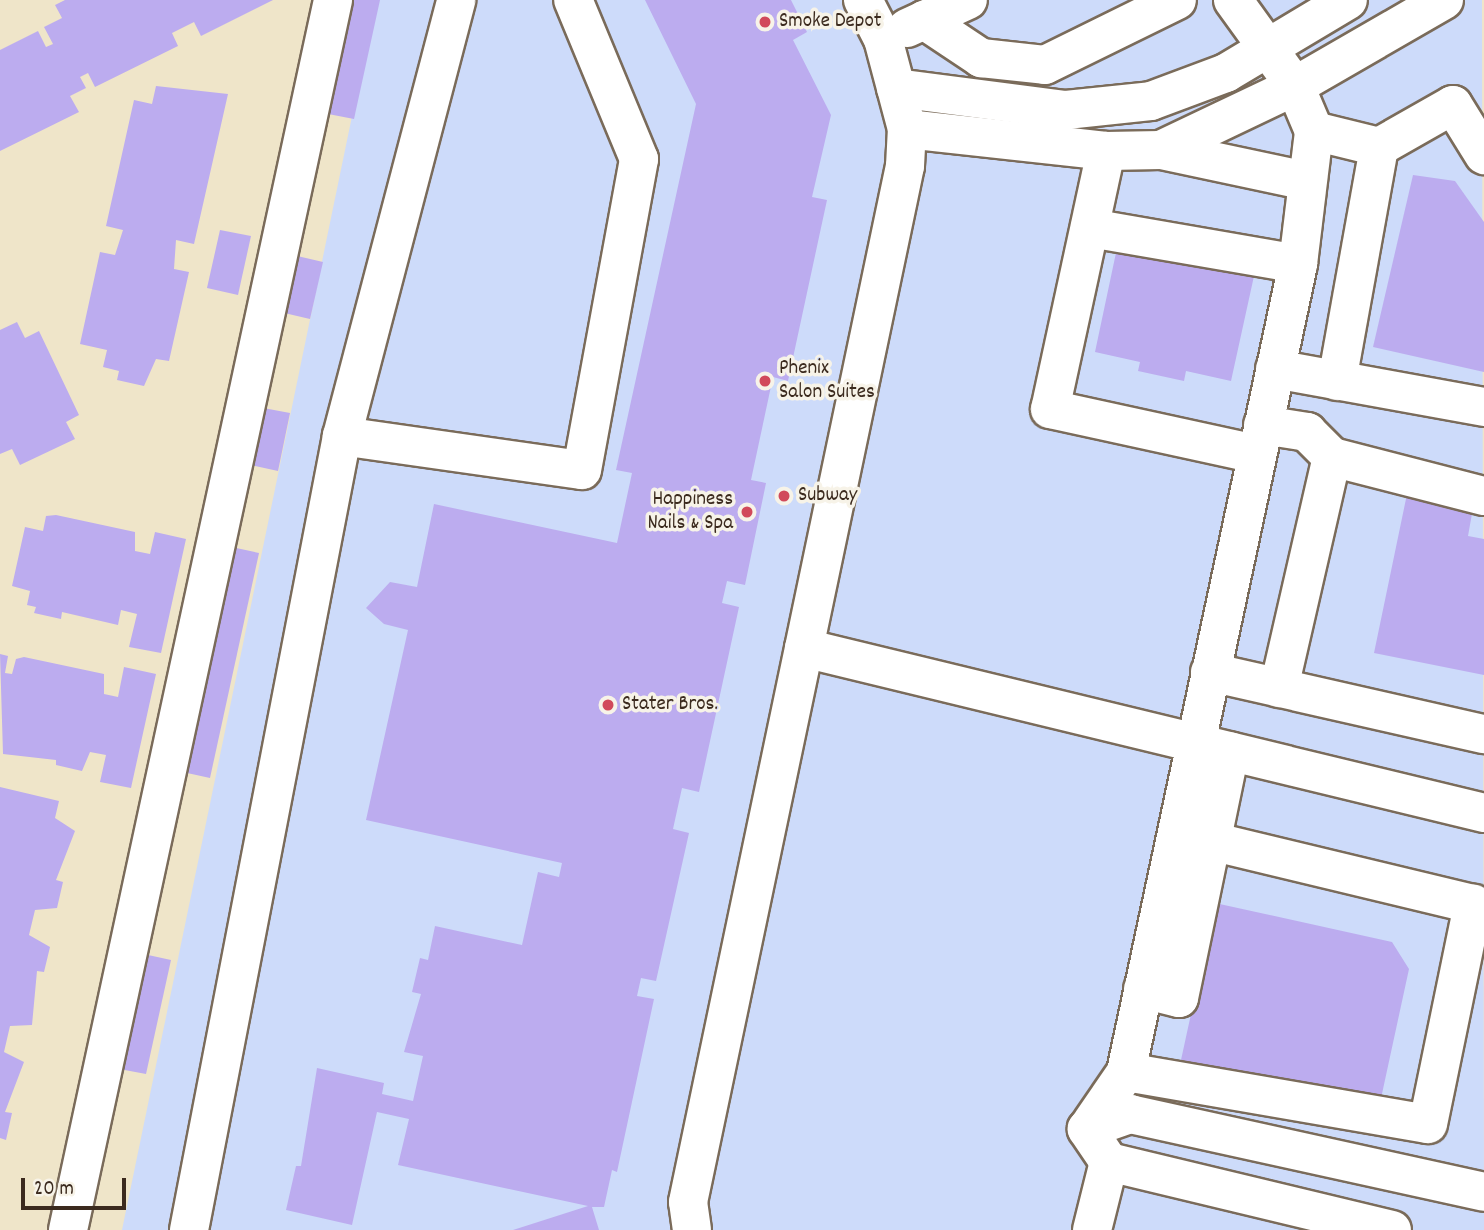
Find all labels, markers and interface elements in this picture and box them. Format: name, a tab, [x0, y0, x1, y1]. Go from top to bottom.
place label: Smoke Depot	[779, 9, 882, 35]
marker: Smoke Depot	[757, 14, 773, 30]
place label: Phenix Salon Suites	[779, 356, 875, 406]
marker: Phenix Salon Suites	[757, 373, 773, 389]
place label: Subway	[798, 483, 857, 509]
place label: Happiness Nails & Spa	[647, 487, 733, 537]
marker: Subway	[776, 488, 792, 504]
marker: Happiness Nails & Spa	[739, 504, 755, 520]
place label: Stater Bros.	[622, 692, 718, 718]
marker: Stater Bros.	[600, 697, 616, 713]
scale bar	[24, 1164, 130, 1208]
text: 20 m	[34, 1175, 74, 1205]

